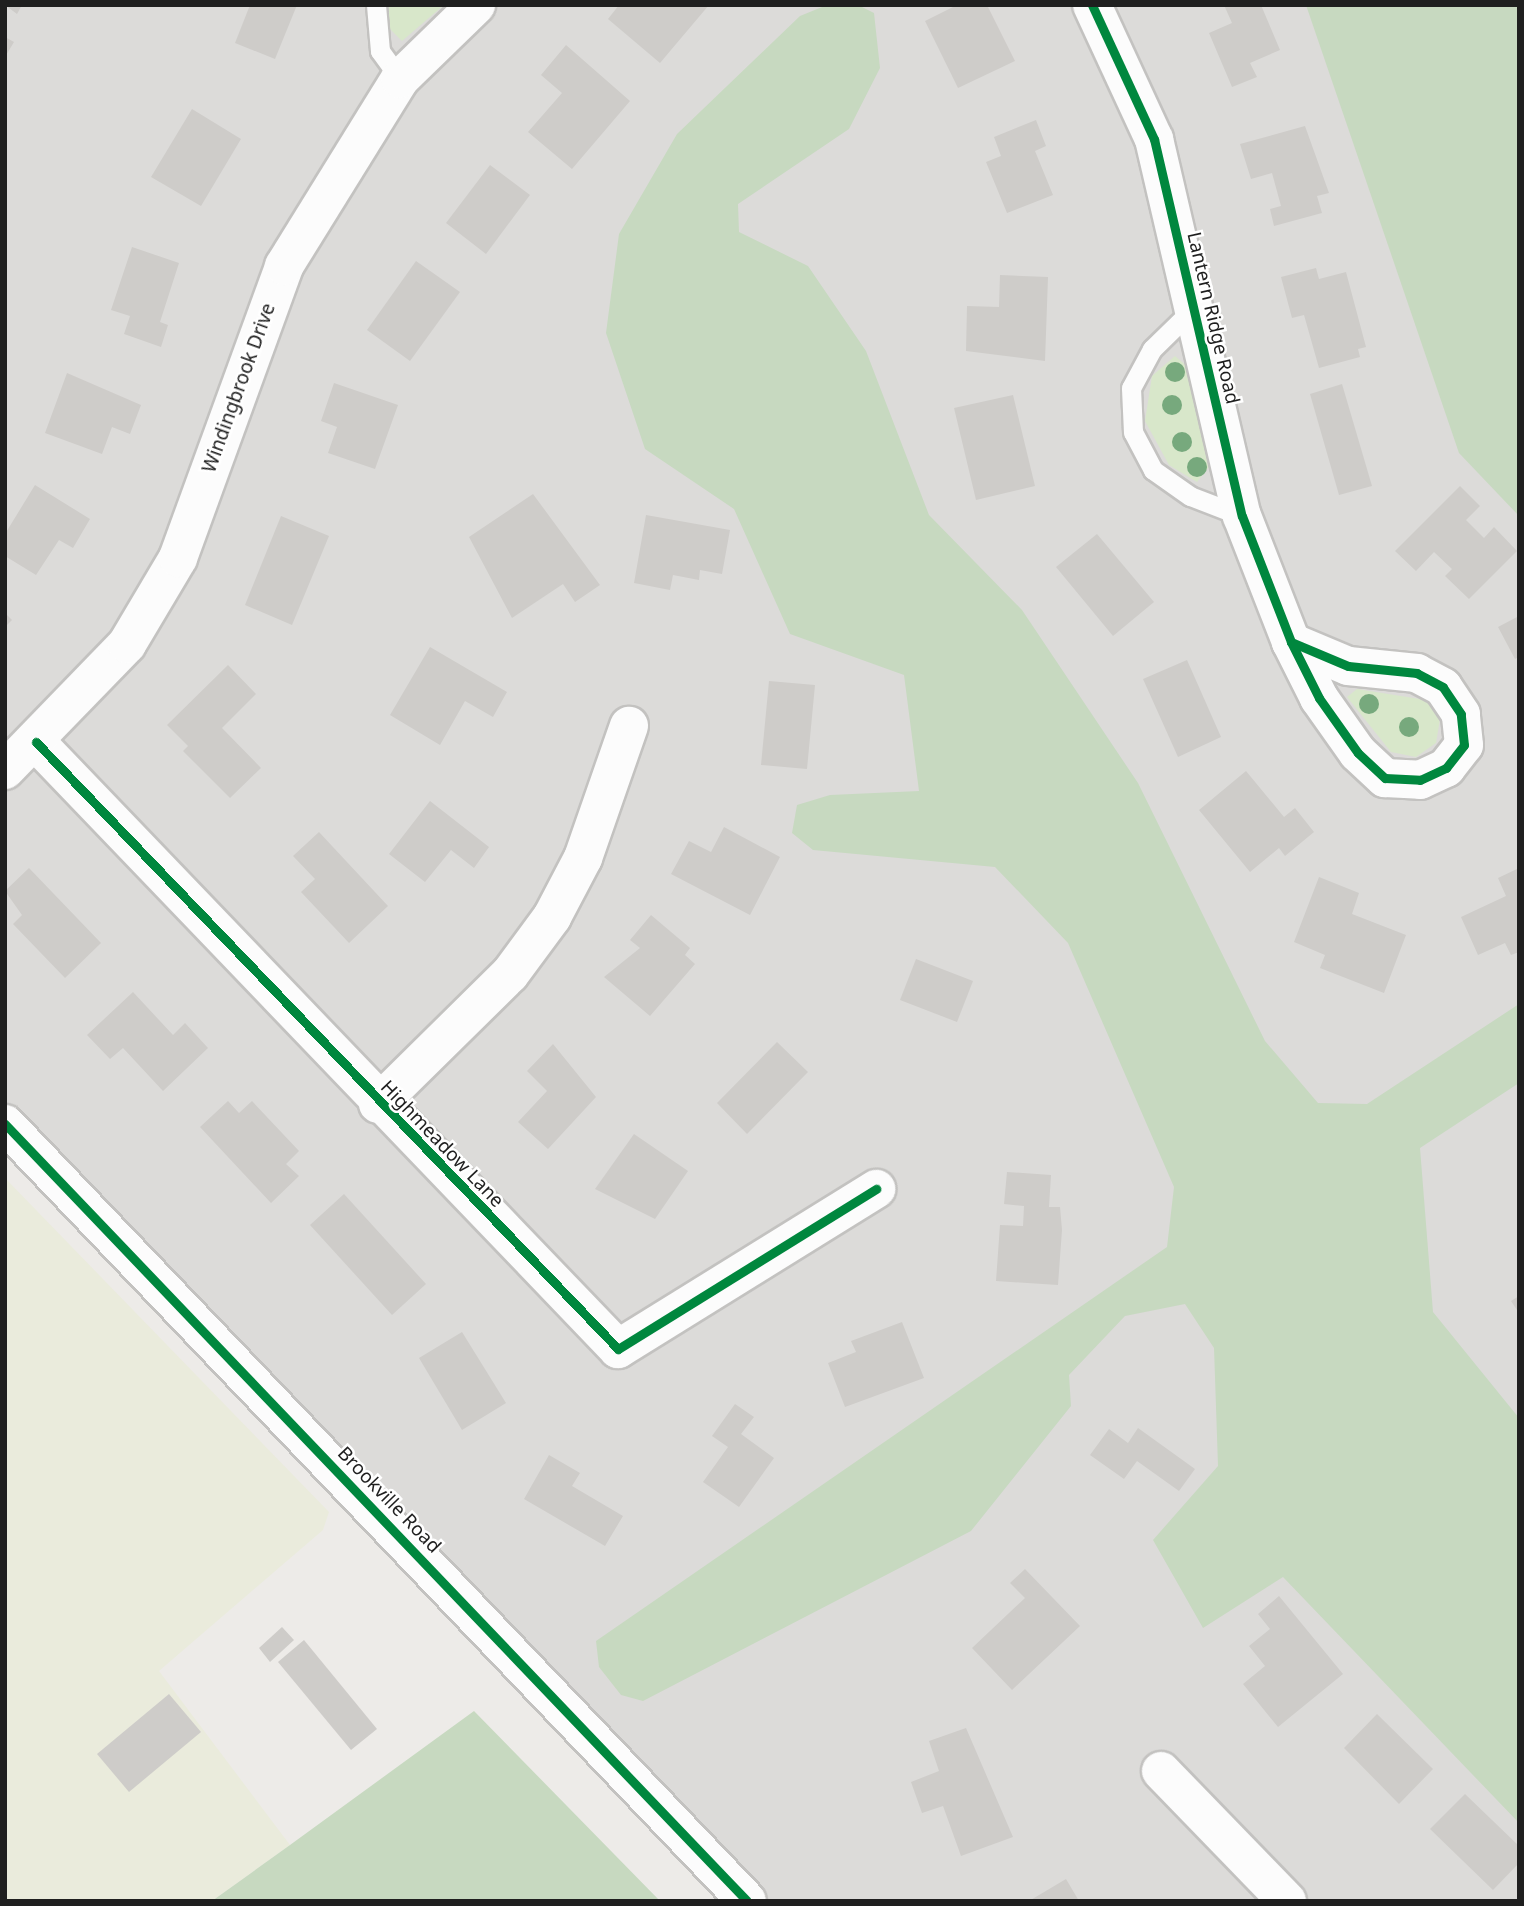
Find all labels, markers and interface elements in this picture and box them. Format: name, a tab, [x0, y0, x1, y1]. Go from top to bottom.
street label: Lantern Ridge Road	[1182, 230, 1244, 406]
street label: Windingbrook Drive	[198, 300, 280, 476]
street label: Highmeadow Lane	[376, 1076, 508, 1212]
street label: Brookville Road	[333, 1442, 445, 1558]

